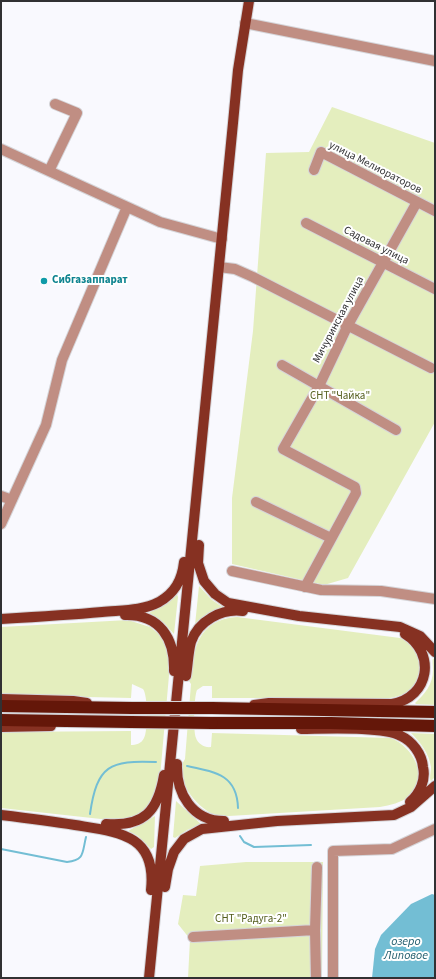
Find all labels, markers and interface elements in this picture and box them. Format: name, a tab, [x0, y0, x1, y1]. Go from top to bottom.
street label: улица Мелиораторов	[326, 139, 424, 197]
street label: Садовая улица	[341, 224, 411, 268]
place label: Сибгазаппарат	[52, 274, 128, 288]
street label: Мичуринская улица	[311, 274, 367, 366]
marker: Сибгазаппарат	[39, 276, 49, 286]
park label: СНТ "Чайка"	[310, 390, 370, 404]
park label: СНТ "Радуга-2"	[215, 913, 287, 927]
water label: озеро Липовое	[384, 935, 428, 963]

